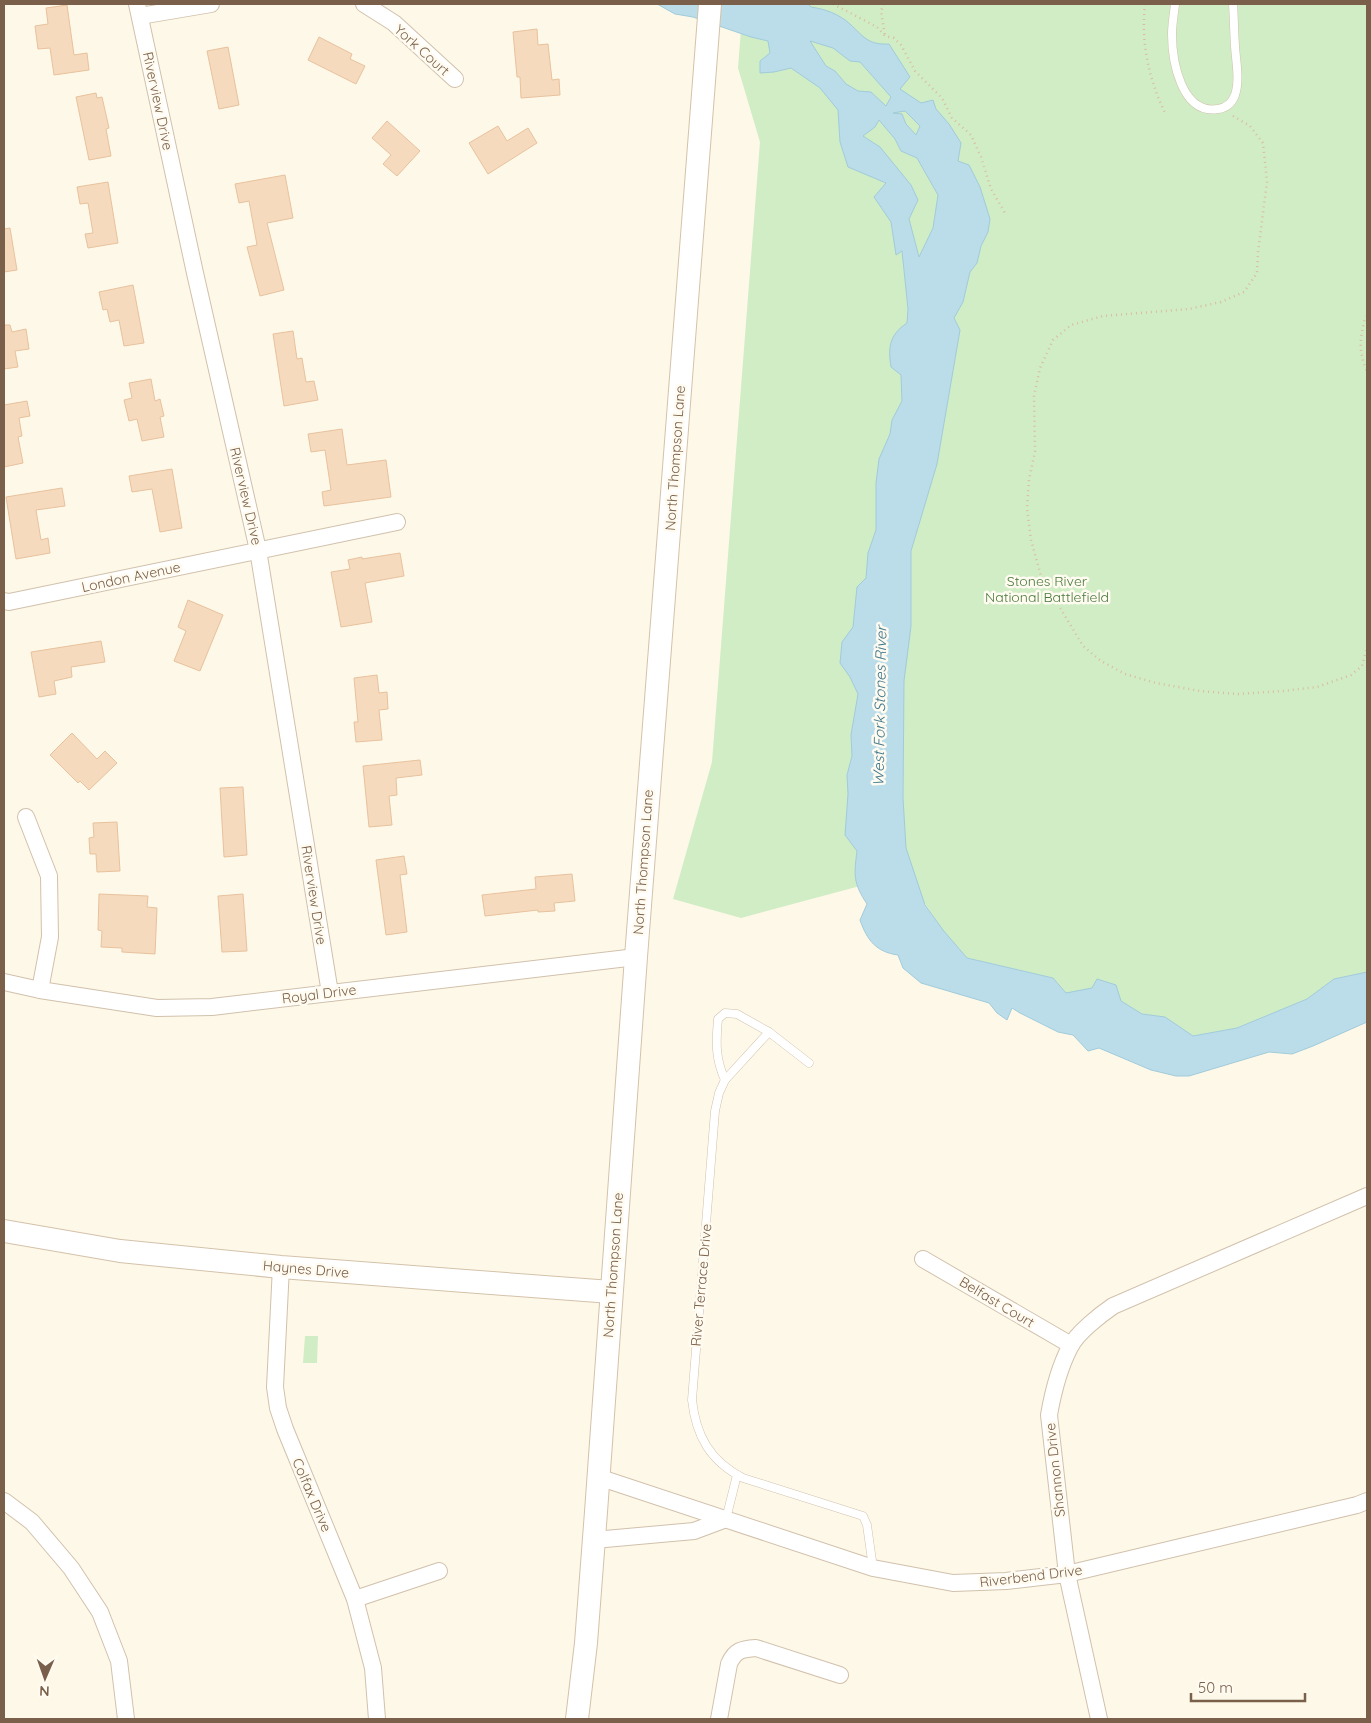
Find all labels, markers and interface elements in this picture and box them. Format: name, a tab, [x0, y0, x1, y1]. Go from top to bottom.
street label: York Court	[391, 21, 454, 80]
street label: Riverview Drive	[139, 50, 177, 152]
street label: North Thompson Lane	[661, 385, 689, 531]
street label: Riverview Drive	[226, 445, 266, 547]
street label: London Avenue	[80, 558, 182, 596]
park label: Stones River National Battlefield	[985, 572, 1109, 606]
water label: West Fork Stones River	[869, 623, 890, 786]
street label: North Thompson Lane	[629, 789, 657, 935]
street label: Riverview Drive	[297, 844, 331, 946]
street label: Royal Drive	[281, 980, 357, 1008]
street label: North Thompson Lane	[599, 1192, 627, 1338]
street label: River Terrace Drive	[687, 1223, 715, 1347]
street label: Haynes Drive	[262, 1256, 350, 1282]
street label: Belfast Court	[956, 1273, 1038, 1332]
street label: Shannon Drive	[1041, 1422, 1069, 1518]
street label: Colfax Drive	[288, 1455, 336, 1535]
street label: Riverbend Drive	[979, 1561, 1084, 1591]
north arrow	[20, 1653, 70, 1703]
scale bar	[1191, 1670, 1305, 1702]
text: 50 m	[1198, 1678, 1233, 1697]
text: N	[39, 1682, 50, 1700]

